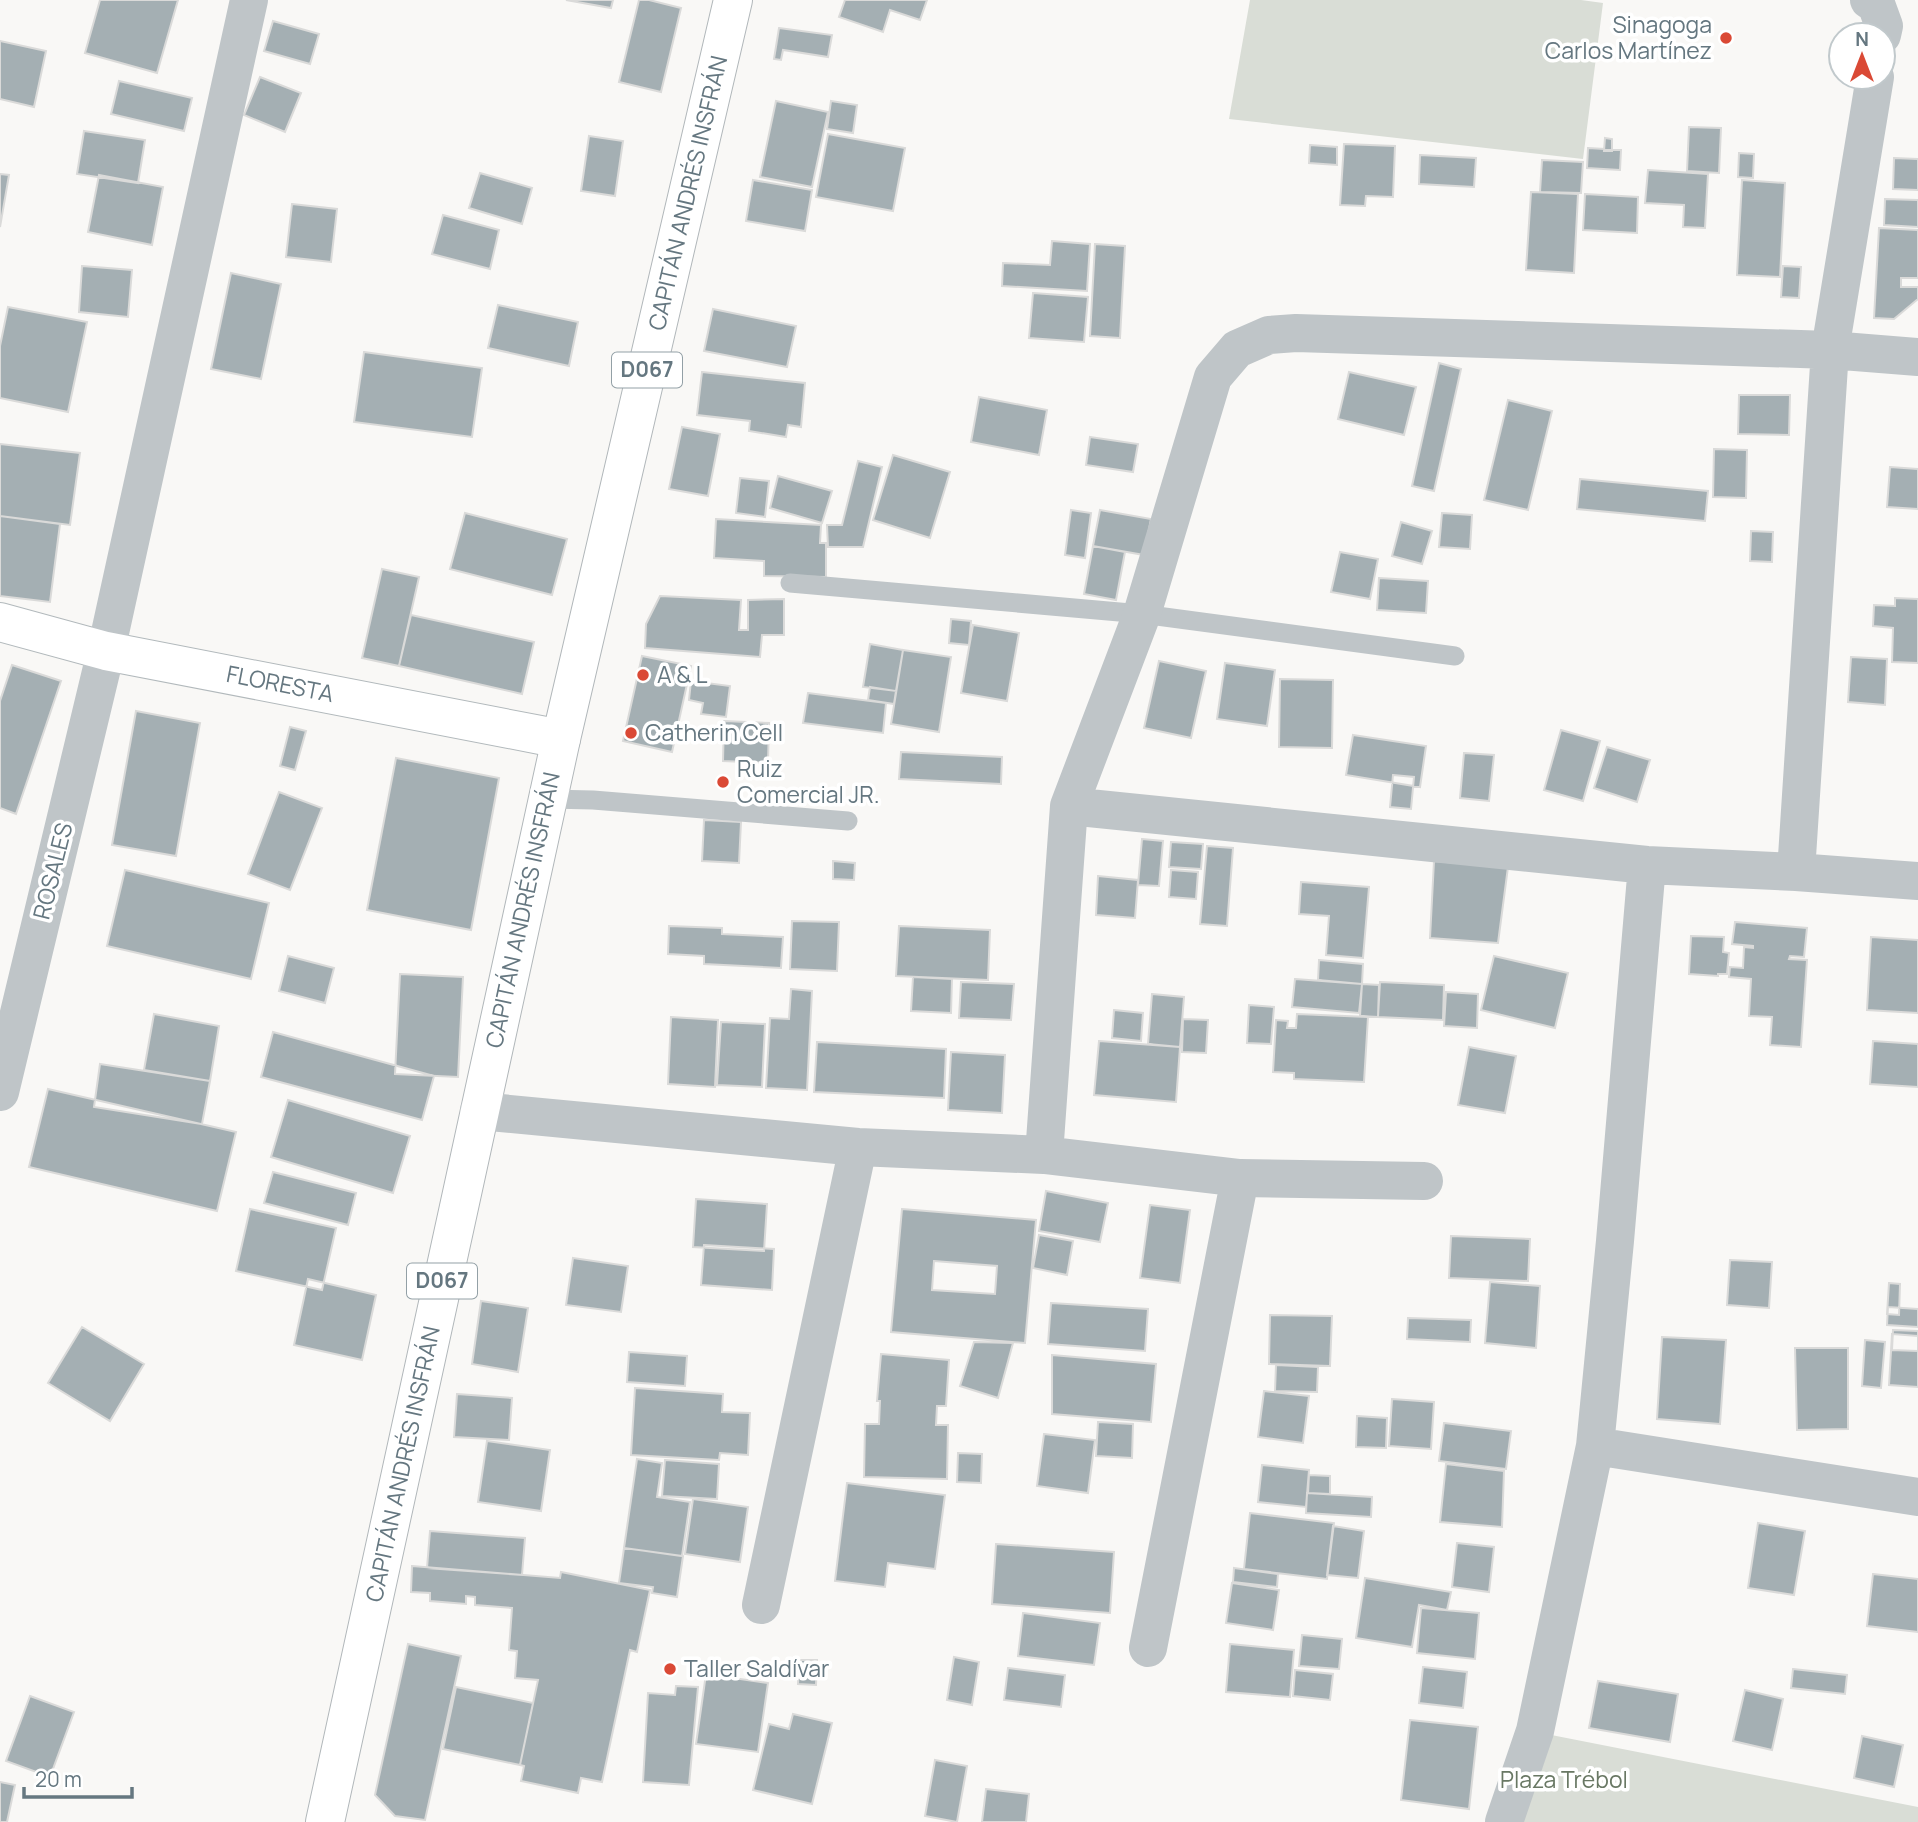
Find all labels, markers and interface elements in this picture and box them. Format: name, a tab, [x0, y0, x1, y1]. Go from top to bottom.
place label: Sinagoga Carlos Martínez	[1545, 8, 1712, 66]
north arrow	[1827, 21, 1897, 91]
text: N	[1855, 26, 1869, 52]
marker: Sinagoga Carlos Martínez	[1718, 30, 1734, 46]
street label: CAPITÁN ANDRÉS INSFRÁN	[640, 52, 734, 333]
road number: D067	[612, 352, 682, 388]
street label: FLORESTA	[224, 657, 337, 709]
place label: A & L	[657, 658, 708, 690]
marker: A & L	[635, 667, 651, 683]
place label: Catherin Cell	[645, 716, 783, 748]
marker: Catherin Cell	[623, 725, 639, 741]
place label: Ruiz Comercial JR.	[737, 752, 880, 810]
street label: CAPITÁN ANDRÉS INSFRÁN	[477, 769, 567, 1051]
marker: Ruiz Comercial JR.	[715, 774, 731, 790]
street label: ROSALES	[25, 819, 79, 922]
road number: D067	[407, 1264, 477, 1298]
street label: CAPITÁN ANDRÉS INSFRÁN	[357, 1323, 447, 1605]
place label: Taller Saldívar	[684, 1652, 829, 1684]
marker: Taller Saldívar	[662, 1661, 678, 1677]
scale bar	[24, 1756, 133, 1800]
park label: Plaza Trébol	[1500, 1763, 1628, 1795]
text: 20 m	[35, 1765, 82, 1793]

